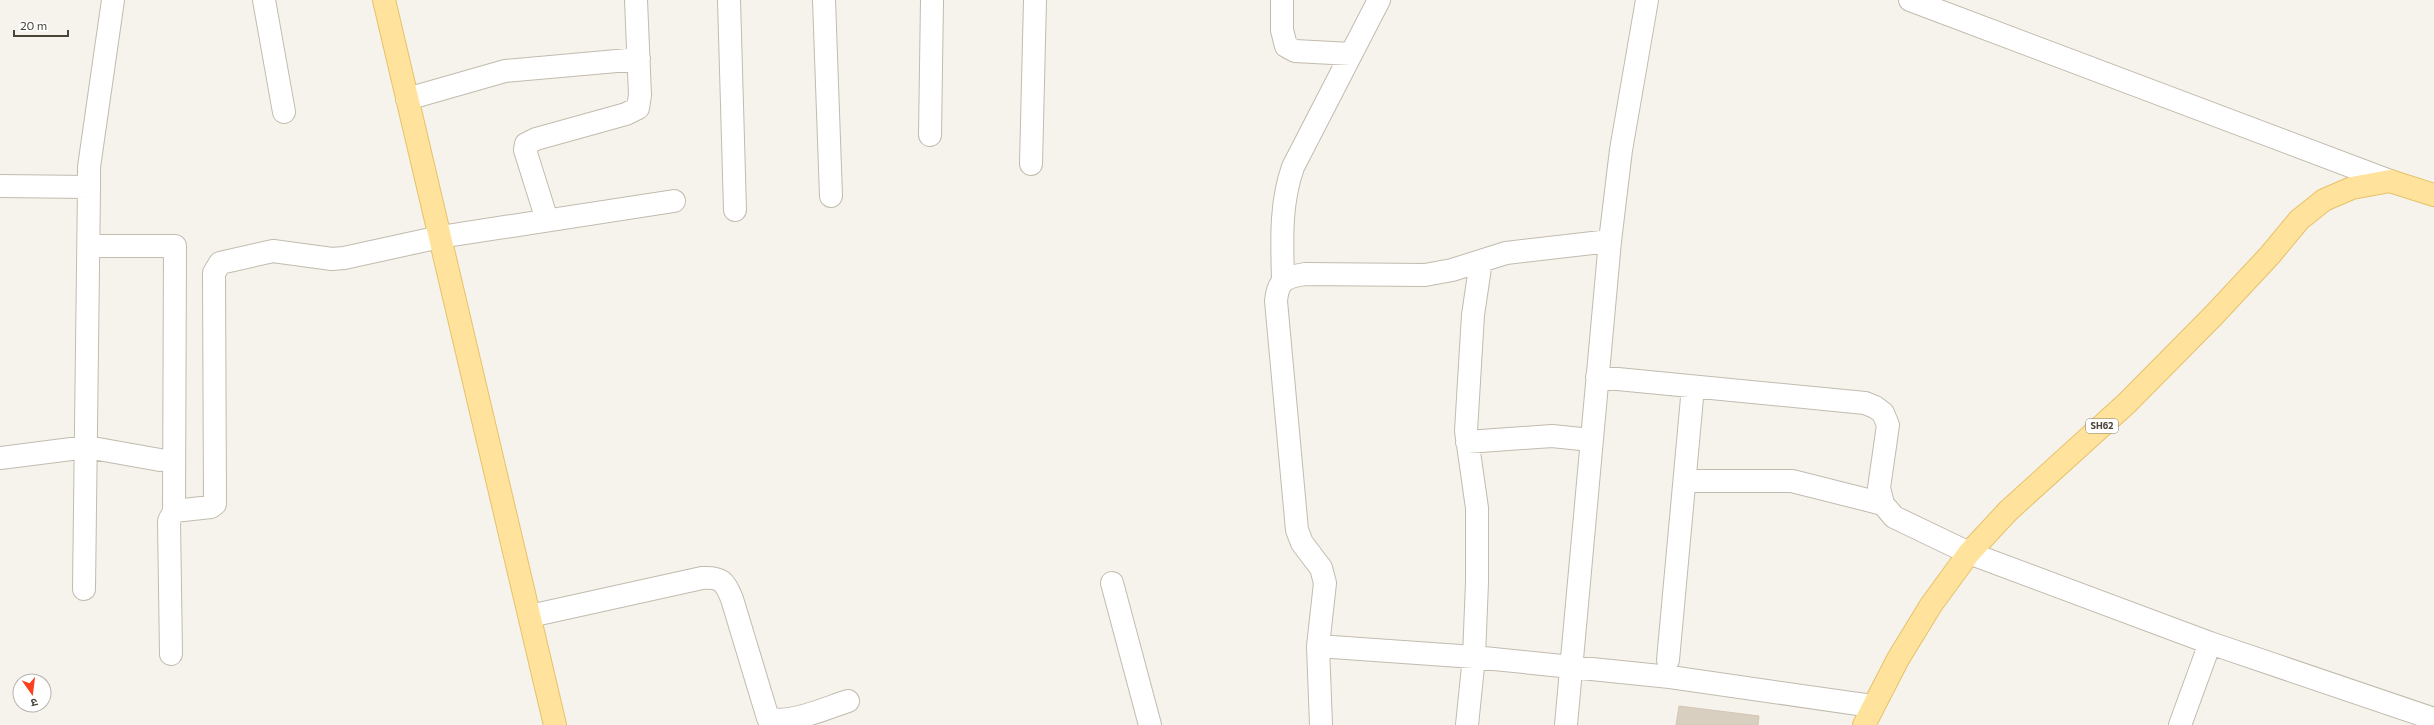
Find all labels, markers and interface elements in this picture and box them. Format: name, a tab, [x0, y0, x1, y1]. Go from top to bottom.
scale bar	[14, 12, 68, 38]
text: 20 m	[20, 18, 47, 32]
road number: SH62	[2086, 419, 2118, 433]
north arrow	[12, 673, 52, 713]
text: उ	[29, 696, 39, 710]

